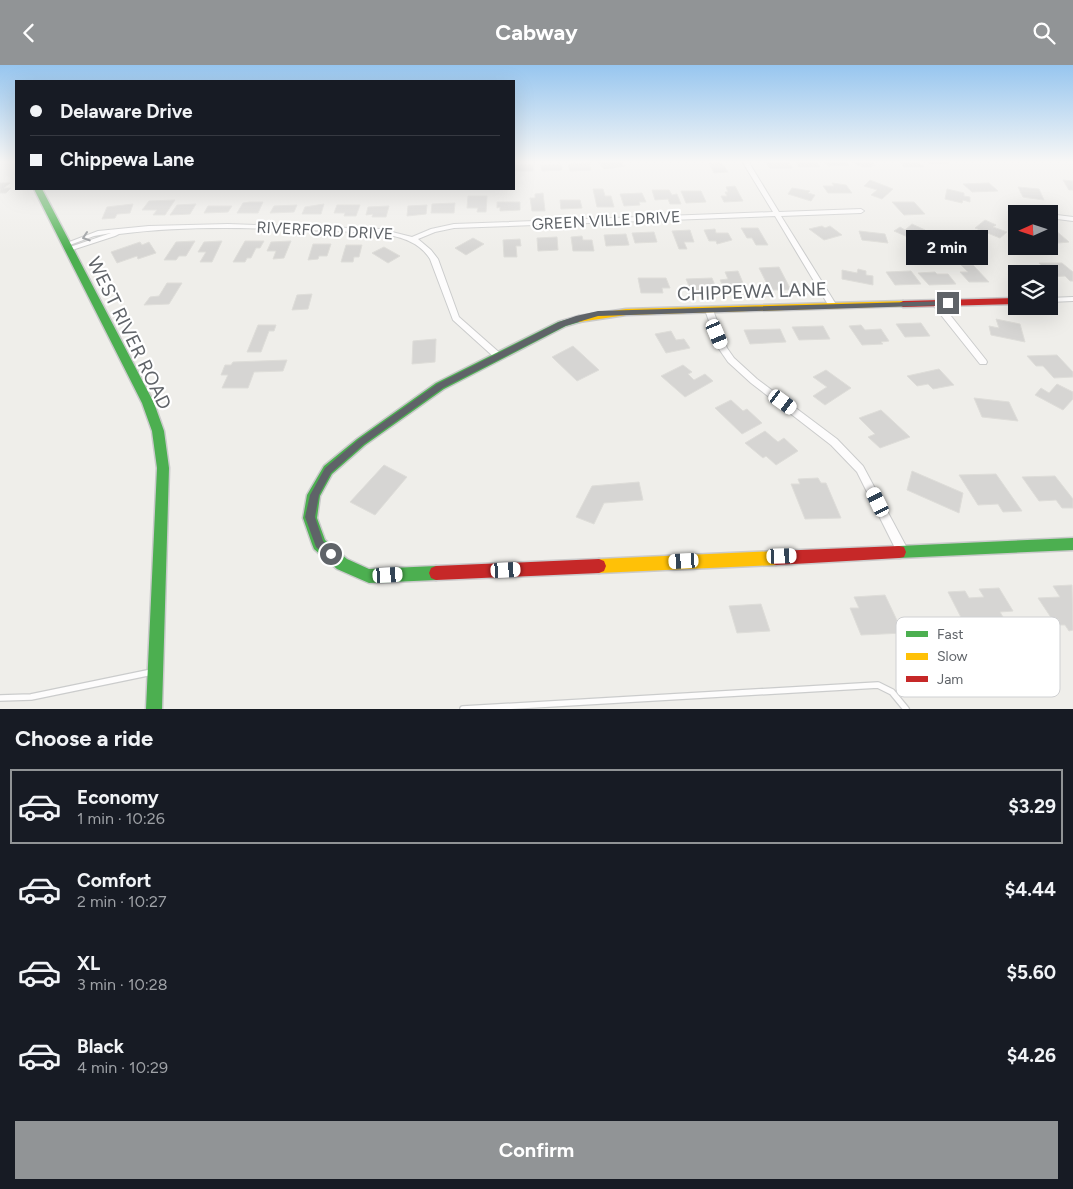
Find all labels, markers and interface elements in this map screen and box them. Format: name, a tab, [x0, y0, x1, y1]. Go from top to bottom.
icon: back	[15, 19, 43, 47]
text: Cabway	[495, 19, 578, 46]
icon: search	[1030, 19, 1058, 47]
text: Delaware Drive	[60, 100, 193, 123]
text: Chippewa Lane	[60, 148, 194, 171]
north arrow	[1008, 205, 1058, 255]
map controls	[1008, 205, 1058, 315]
street label: GREEN VILLE DRIVE	[531, 207, 681, 234]
street label: RIVERFORD DRIVE	[256, 217, 394, 244]
callout: 2 min	[907, 231, 989, 265]
one-way arrow	[83, 232, 91, 242]
text: 2 min	[927, 238, 967, 257]
street label: WEST RIVER ROAD	[83, 253, 176, 413]
button: layers	[1008, 265, 1058, 315]
street label: CHIPPEWA LANE	[677, 277, 827, 306]
route end	[937, 292, 959, 314]
car	[704, 317, 729, 351]
car	[766, 387, 799, 417]
car	[864, 485, 891, 519]
route start	[320, 543, 342, 565]
car	[766, 548, 797, 564]
car	[668, 553, 699, 569]
car	[490, 562, 521, 578]
car	[372, 567, 403, 583]
legend	[896, 617, 1060, 697]
text: Fast	[937, 626, 963, 643]
text: Slow	[937, 648, 968, 665]
text: Jam	[937, 671, 963, 688]
text: Choose a ride	[15, 725, 153, 752]
icon: car	[17, 784, 62, 829]
text: Economy	[77, 786, 159, 809]
text: $3.29	[1008, 795, 1056, 818]
text: 1 min · 10:26	[77, 809, 165, 828]
icon: car	[17, 867, 62, 912]
text: Comfort	[77, 869, 152, 892]
text: $4.44	[1005, 878, 1056, 901]
text: 2 min · 10:27	[77, 892, 167, 911]
icon: car	[17, 950, 62, 995]
text: XL	[77, 952, 100, 975]
text: $5.60	[1006, 961, 1056, 984]
text: 3 min · 10:28	[77, 975, 168, 994]
icon: car	[17, 1033, 62, 1078]
text: Black	[77, 1035, 124, 1058]
text: $4.26	[1007, 1044, 1056, 1067]
text: 4 min · 10:29	[77, 1058, 168, 1077]
button: Confirm	[15, 1121, 1058, 1179]

